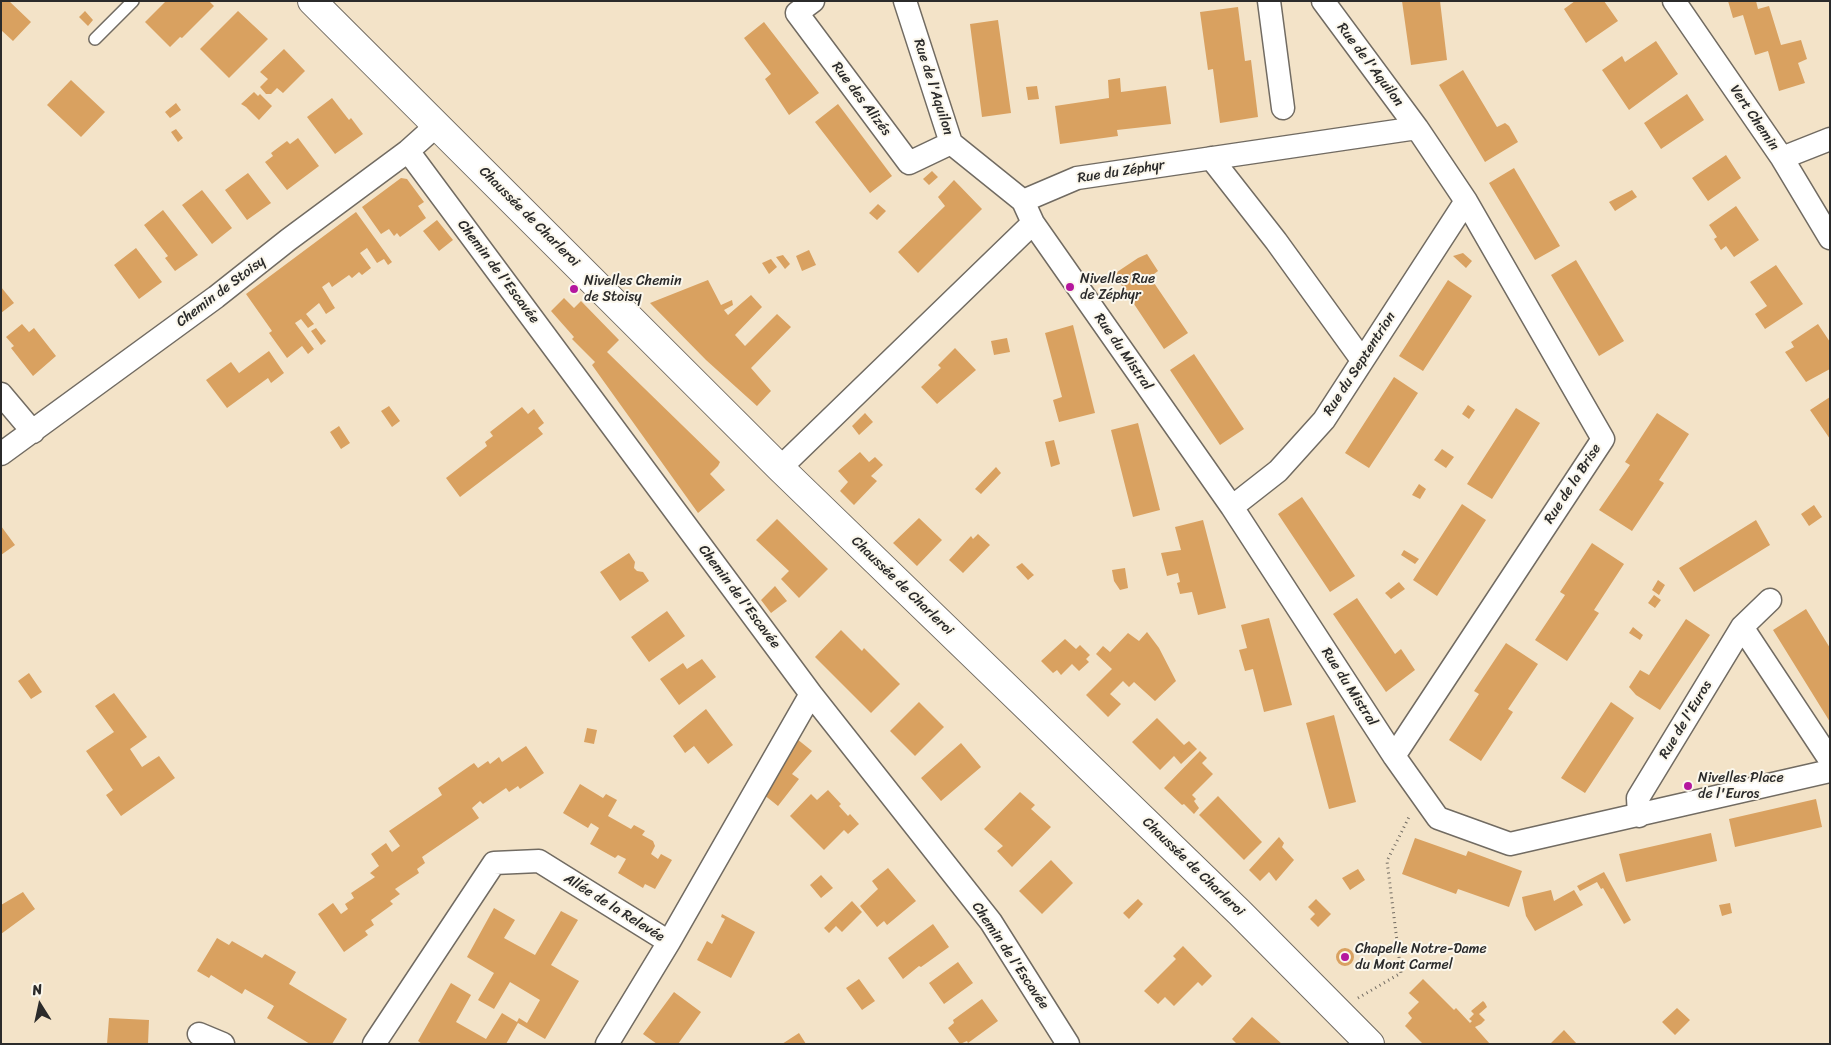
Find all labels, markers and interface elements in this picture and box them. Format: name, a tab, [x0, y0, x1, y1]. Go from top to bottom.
street label: Rue de l'Aquilon	[1333, 20, 1407, 110]
street label: Rue de l'Aquilon	[910, 37, 956, 137]
street label: Rue des Alizés	[828, 59, 894, 139]
street label: Vert Chemin	[1726, 82, 1782, 154]
street label: Rue du Zéphyr	[1076, 157, 1166, 187]
street label: Chaussée de Charleroi	[475, 163, 583, 271]
street label: Chemin de l'Escavée	[453, 217, 543, 327]
street label: Chemin de Stoisy	[173, 253, 269, 331]
place label: Nivelles Rue de Zéphyr	[1080, 271, 1155, 304]
place label: Nivelles Chemin de Stoisy	[584, 273, 682, 306]
marker: Nivelles Rue de Zéphyr	[1064, 281, 1076, 293]
marker: Nivelles Chemin de Stoisy	[568, 283, 580, 295]
street label: Rue du Septentrion	[1320, 309, 1400, 419]
street label: Rue du Mistral	[1090, 310, 1156, 394]
street label: Rue de la Brise	[1541, 441, 1605, 527]
street label: Chaussée de Charleroi	[848, 533, 956, 639]
street label: Chemin de l'Escavée	[694, 542, 784, 652]
street label: Rue du Mistral	[1317, 645, 1381, 729]
street label: Rue de l'Euros	[1656, 678, 1716, 762]
place label: Nivelles Place de l'Euros	[1698, 770, 1784, 802]
marker: Nivelles Place de l'Euros	[1682, 780, 1694, 792]
street label: Chaussée de Charleroi	[1139, 814, 1247, 920]
street label: Allée de la Relevée	[561, 870, 667, 946]
street label: Chemin de l'Escavée	[968, 899, 1052, 1013]
place label: Chapelle Notre-Dame du Mont Carmel	[1355, 941, 1487, 974]
marker: Chapelle Notre-Dame du Mont Carmel	[1339, 951, 1351, 963]
text: N	[30, 977, 44, 1003]
north arrow	[15, 980, 65, 1030]

